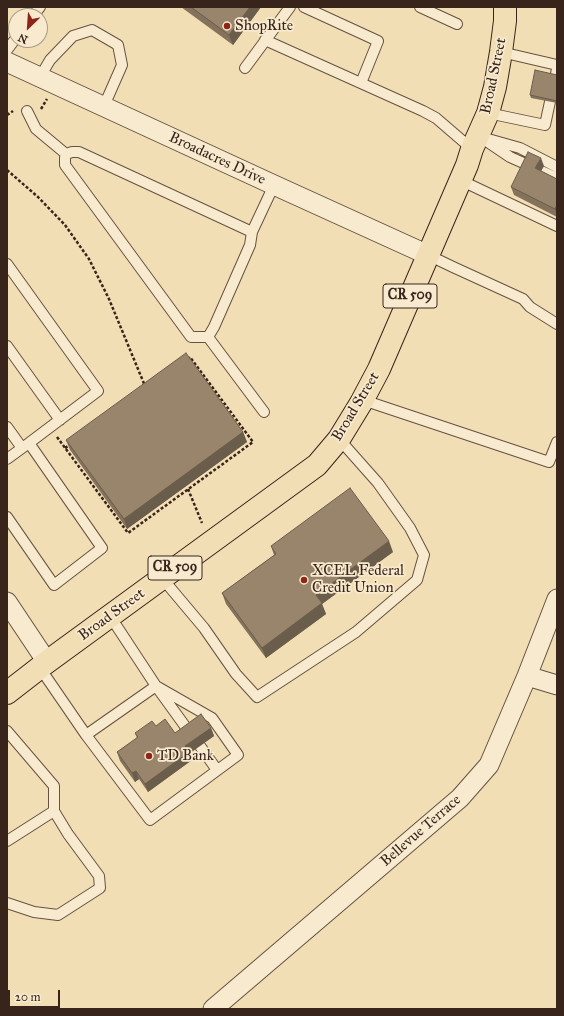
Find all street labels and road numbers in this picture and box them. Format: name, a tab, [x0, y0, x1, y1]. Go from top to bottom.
street label: Broad Street	[477, 36, 511, 116]
street label: Broadacres Drive	[166, 129, 268, 189]
road number: CR 509	[383, 284, 437, 308]
street label: Broad Street	[328, 369, 384, 445]
road number: CR 509	[148, 556, 202, 580]
street label: Broad Street	[75, 585, 149, 645]
street label: Bellevue Terrace	[377, 791, 465, 871]

